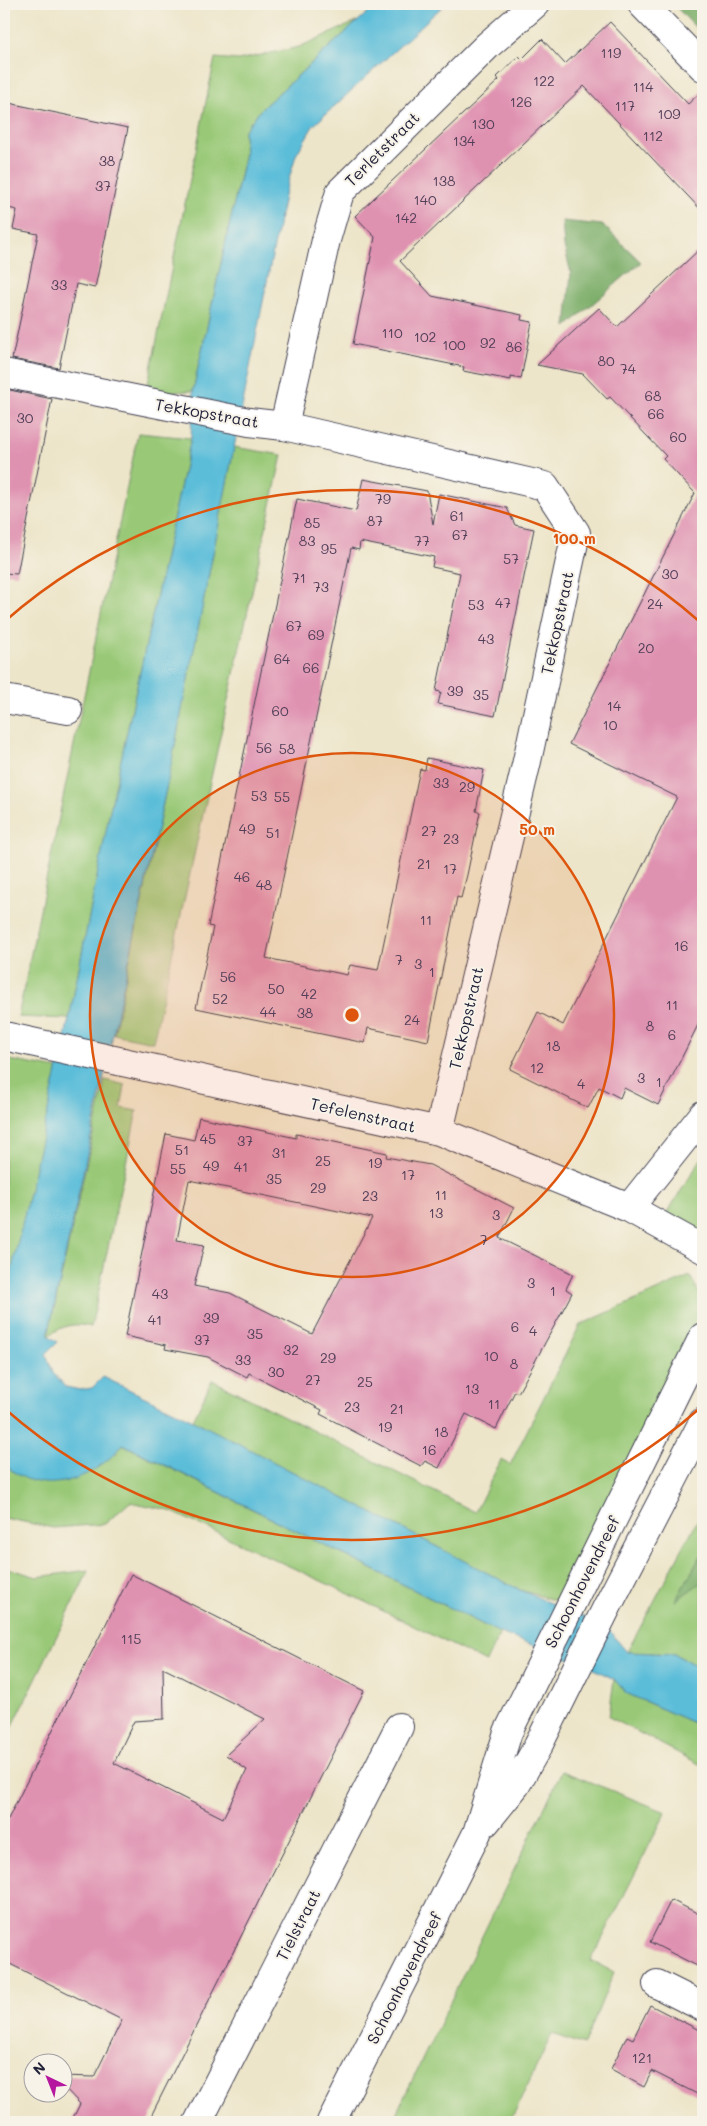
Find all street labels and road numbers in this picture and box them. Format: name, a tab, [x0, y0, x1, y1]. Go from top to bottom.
street label: Terletstraat	[340, 107, 424, 191]
street label: Tekkopstraat	[154, 393, 261, 432]
street label: Tekkopstraat	[535, 569, 578, 676]
street label: Tekkopstraat	[443, 964, 488, 1071]
street label: Tefelenstraat	[308, 1092, 418, 1137]
street label: Schoonhovendreef	[539, 1512, 624, 1651]
street label: Tielstraat	[271, 1885, 325, 1964]
street label: Schoonhovendreef	[361, 1908, 446, 2047]

